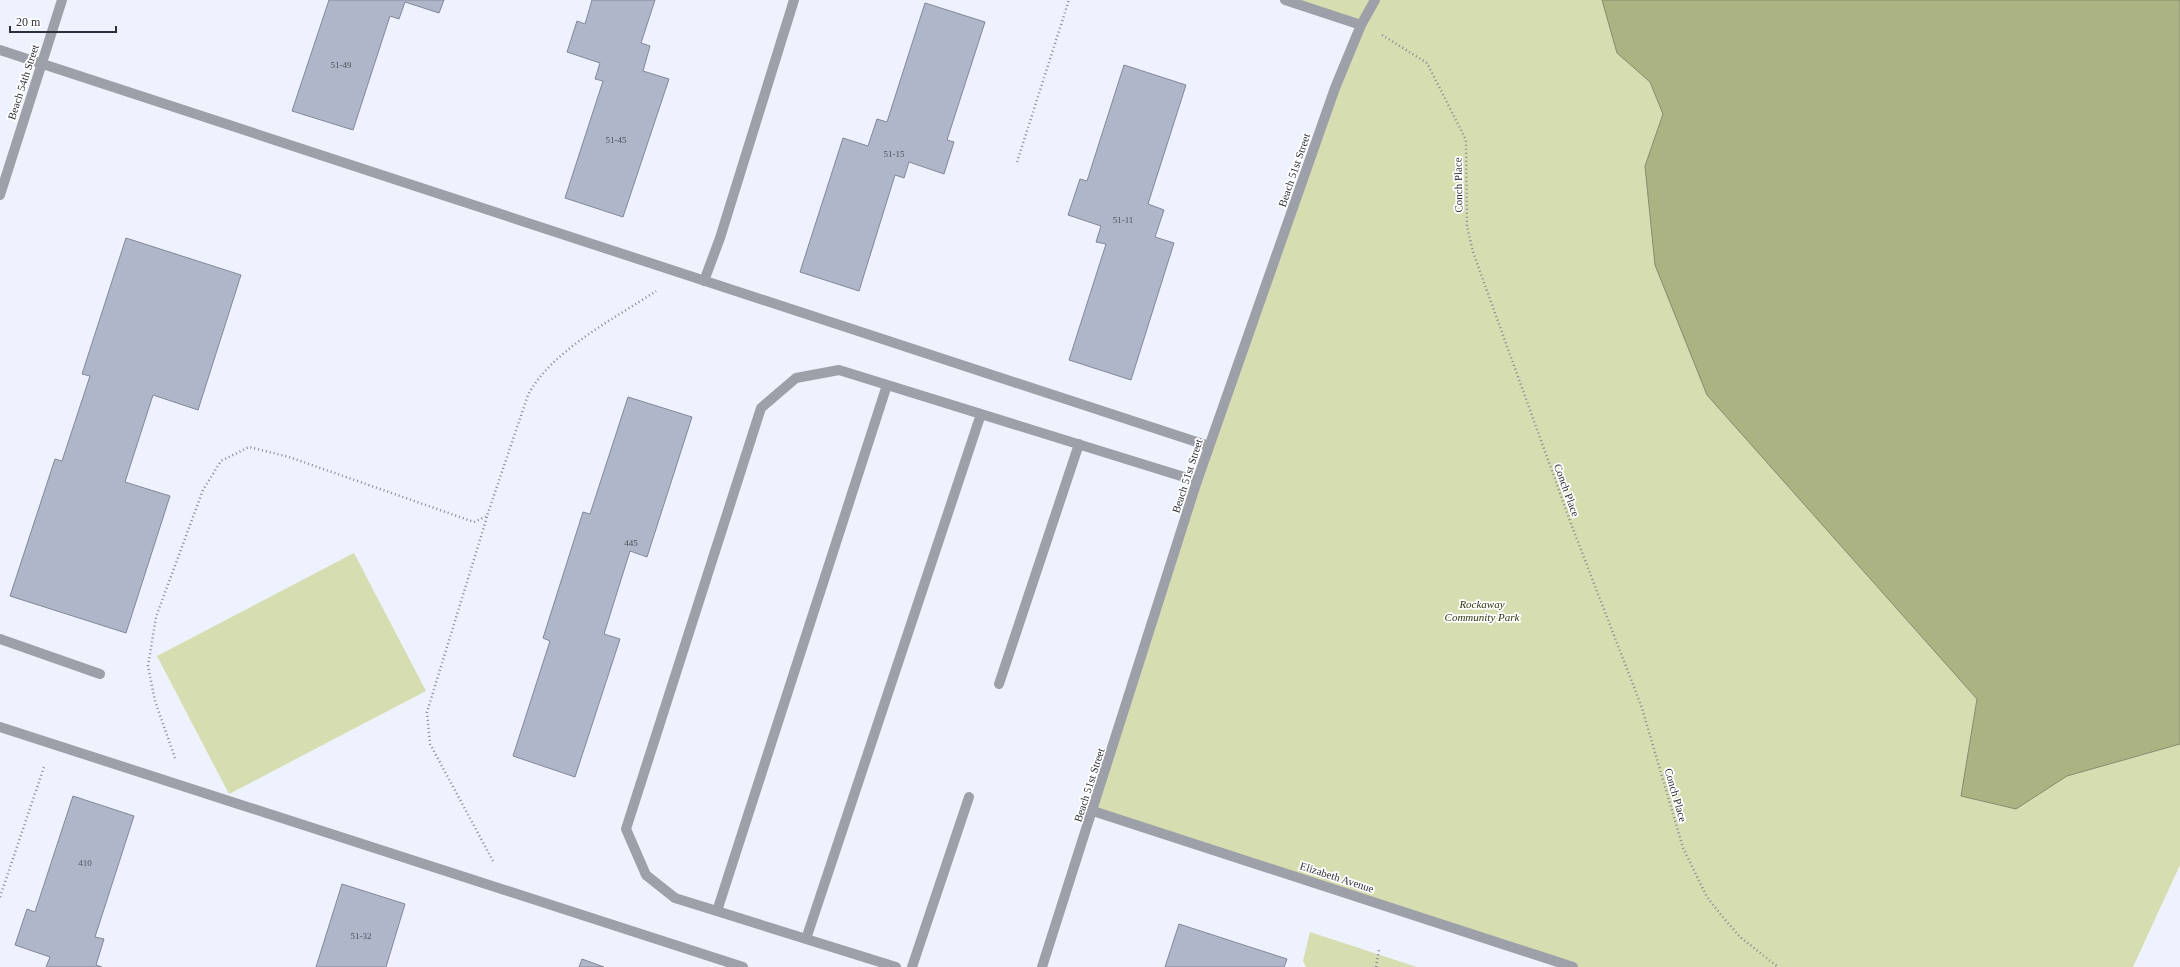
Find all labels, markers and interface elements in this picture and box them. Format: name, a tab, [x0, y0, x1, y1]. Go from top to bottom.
scale bar	[10, 8, 116, 34]
text: 20 m	[16, 15, 41, 29]
street label: Beach 54th Street	[5, 43, 41, 121]
house number: 51-49	[331, 60, 352, 70]
street label: Beach 51st Street	[1276, 132, 1312, 208]
house number: 51-45	[606, 135, 627, 145]
house number: 51-15	[884, 149, 905, 159]
street label: Conch Place	[1452, 157, 1464, 213]
house number: 51-11	[1113, 215, 1133, 225]
street label: Beach 51st Street	[1169, 438, 1205, 514]
street label: Conch Place	[1552, 462, 1582, 518]
house number: 445	[624, 538, 638, 548]
park label: Rockaway Community Park	[1445, 598, 1521, 623]
street label: Beach 51st Street	[1071, 747, 1107, 823]
street label: Conch Place	[1663, 767, 1689, 823]
house number: 410	[78, 858, 92, 868]
street label: Elizabeth Avenue	[1298, 859, 1376, 895]
house number: 51-32	[351, 931, 372, 941]

